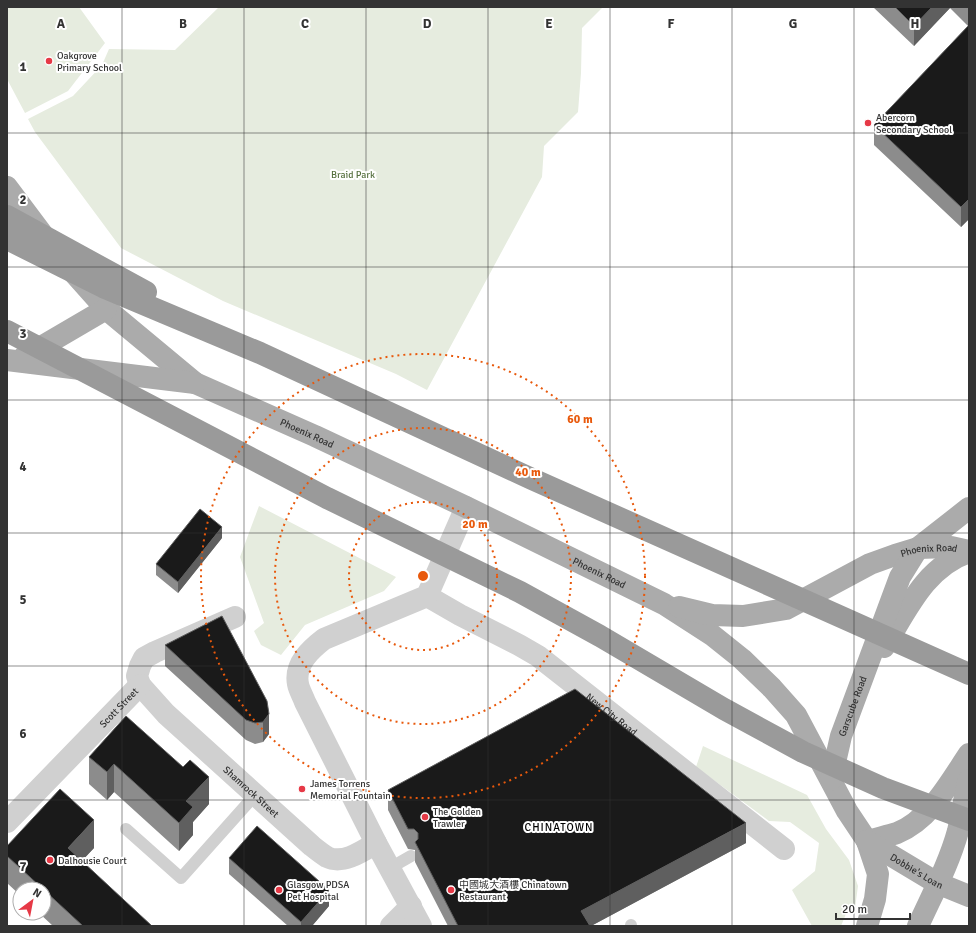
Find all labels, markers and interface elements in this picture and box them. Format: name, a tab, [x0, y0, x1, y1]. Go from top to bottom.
text: A	[57, 16, 66, 32]
text: B	[179, 16, 187, 32]
text: C	[301, 16, 309, 32]
text: D	[423, 16, 432, 32]
text: E	[545, 16, 553, 32]
text: F	[668, 16, 675, 32]
text: G	[789, 16, 797, 32]
text: H	[911, 16, 919, 32]
place label: Oakgrove Primary School	[57, 50, 122, 74]
marker: Oakgrove Primary School	[44, 56, 54, 66]
text: 1	[19, 59, 27, 75]
place label: Abercorn Secondary School	[876, 112, 952, 136]
marker: Abercorn Secondary School	[863, 118, 873, 128]
park label: Braid Park	[331, 169, 375, 181]
text: 2	[19, 192, 27, 208]
text: 3	[19, 326, 27, 342]
text: 60 m	[567, 412, 593, 427]
street label: Phoenix Road	[278, 416, 336, 451]
text: 4	[19, 459, 27, 475]
text: 40 m	[515, 465, 541, 480]
text: 20 m	[462, 517, 488, 532]
street label: Phoenix Road	[899, 542, 958, 560]
street label: Phoenix Road	[570, 555, 628, 591]
centre of rings	[416, 569, 430, 583]
text: 5	[19, 592, 27, 608]
street label: Garscube Road	[836, 675, 870, 738]
street label: Scott Street	[97, 685, 141, 730]
street label: New City Road	[583, 691, 639, 738]
text: 6	[19, 726, 27, 742]
street label: Shamrock Street	[221, 764, 282, 821]
place label: James Torrens Memorial Fountain	[310, 778, 391, 802]
marker: James Torrens Memorial Fountain	[297, 784, 307, 794]
place label: The Golden Trawler	[433, 806, 481, 830]
marker: The Golden Trawler	[420, 812, 430, 822]
district label: CHINATOWN	[525, 821, 593, 834]
street label: Dobbie's Loan	[888, 851, 944, 892]
marker: Dalhousie Court	[45, 855, 55, 865]
place label: Dalhousie Court	[58, 855, 127, 867]
text: 7	[19, 859, 27, 875]
place label: Glasgow PDSA Pet Hospital	[287, 879, 349, 903]
place label: 中國城大酒樓 Chinatown Restaurant	[459, 879, 567, 903]
north arrow	[12, 881, 52, 921]
text: N	[30, 885, 44, 900]
marker: Glasgow PDSA Pet Hospital	[274, 885, 284, 895]
marker: 中國城大酒樓 Chinatown Restaurant	[446, 885, 456, 895]
scale bar	[836, 895, 910, 921]
text: 20 m	[842, 902, 867, 917]

